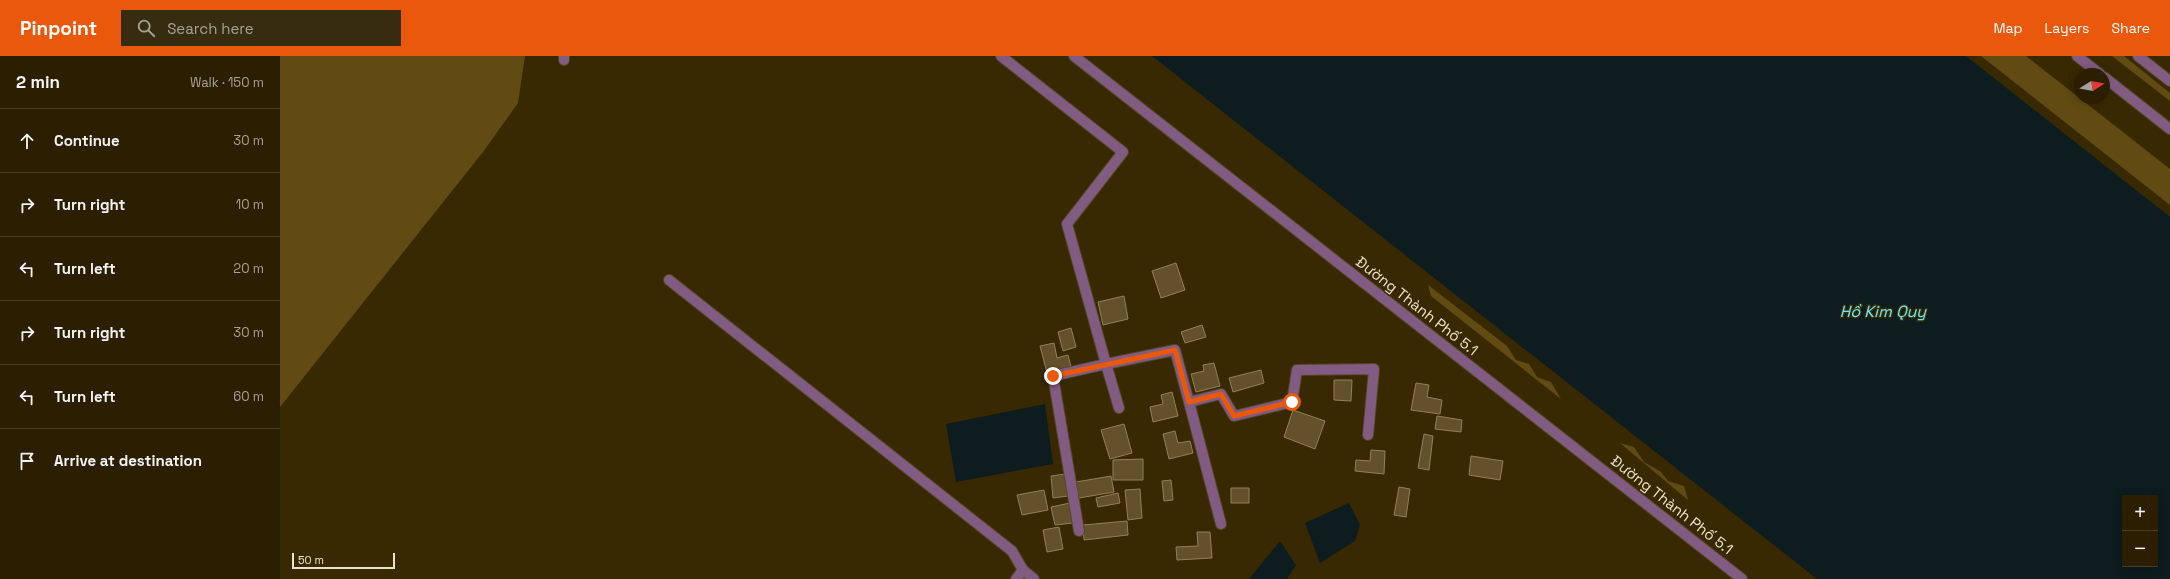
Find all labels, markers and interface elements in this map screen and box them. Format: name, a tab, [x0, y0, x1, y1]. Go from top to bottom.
search box	[121, 10, 401, 46]
text: Pinpoint	[20, 16, 97, 41]
icon: search	[135, 17, 157, 39]
text: Search here	[167, 19, 254, 38]
text: Map	[1993, 19, 2023, 37]
text: Layers	[2045, 19, 2089, 37]
text: Share	[2111, 19, 2150, 37]
north arrow	[2074, 68, 2110, 104]
text: 2 min	[16, 71, 60, 93]
text: Walk · 150 m	[190, 74, 264, 91]
icon: ahead	[16, 130, 38, 152]
text: Continue	[54, 131, 120, 150]
text: 30 m	[233, 132, 264, 149]
icon: right	[16, 194, 38, 216]
text: Turn right	[54, 195, 125, 214]
text: 10 m	[236, 196, 264, 213]
street label: Đường Thành Phố 5.1	[1352, 252, 1482, 359]
icon: left	[16, 258, 38, 280]
text: Turn left	[54, 259, 116, 278]
text: 20 m	[233, 260, 264, 277]
water label: Hồ Kim Quy	[1840, 301, 1927, 322]
icon: right	[16, 322, 38, 344]
text: Turn right	[54, 323, 125, 342]
text: 30 m	[233, 324, 264, 341]
route end	[1044, 367, 1062, 385]
icon: left	[16, 386, 38, 408]
text: Turn left	[54, 387, 116, 406]
text: 60 m	[233, 388, 264, 405]
route start	[1283, 393, 1301, 411]
icon: arrive	[16, 450, 38, 472]
text: Arrive at destination	[54, 451, 202, 470]
street label: Đường Thành Phố 5.1	[1607, 451, 1737, 558]
map controls	[2122, 495, 2158, 567]
button: +	[2122, 495, 2158, 531]
button: −	[2122, 531, 2158, 567]
scale bar	[292, 551, 395, 570]
text: 50 m	[298, 553, 324, 567]

